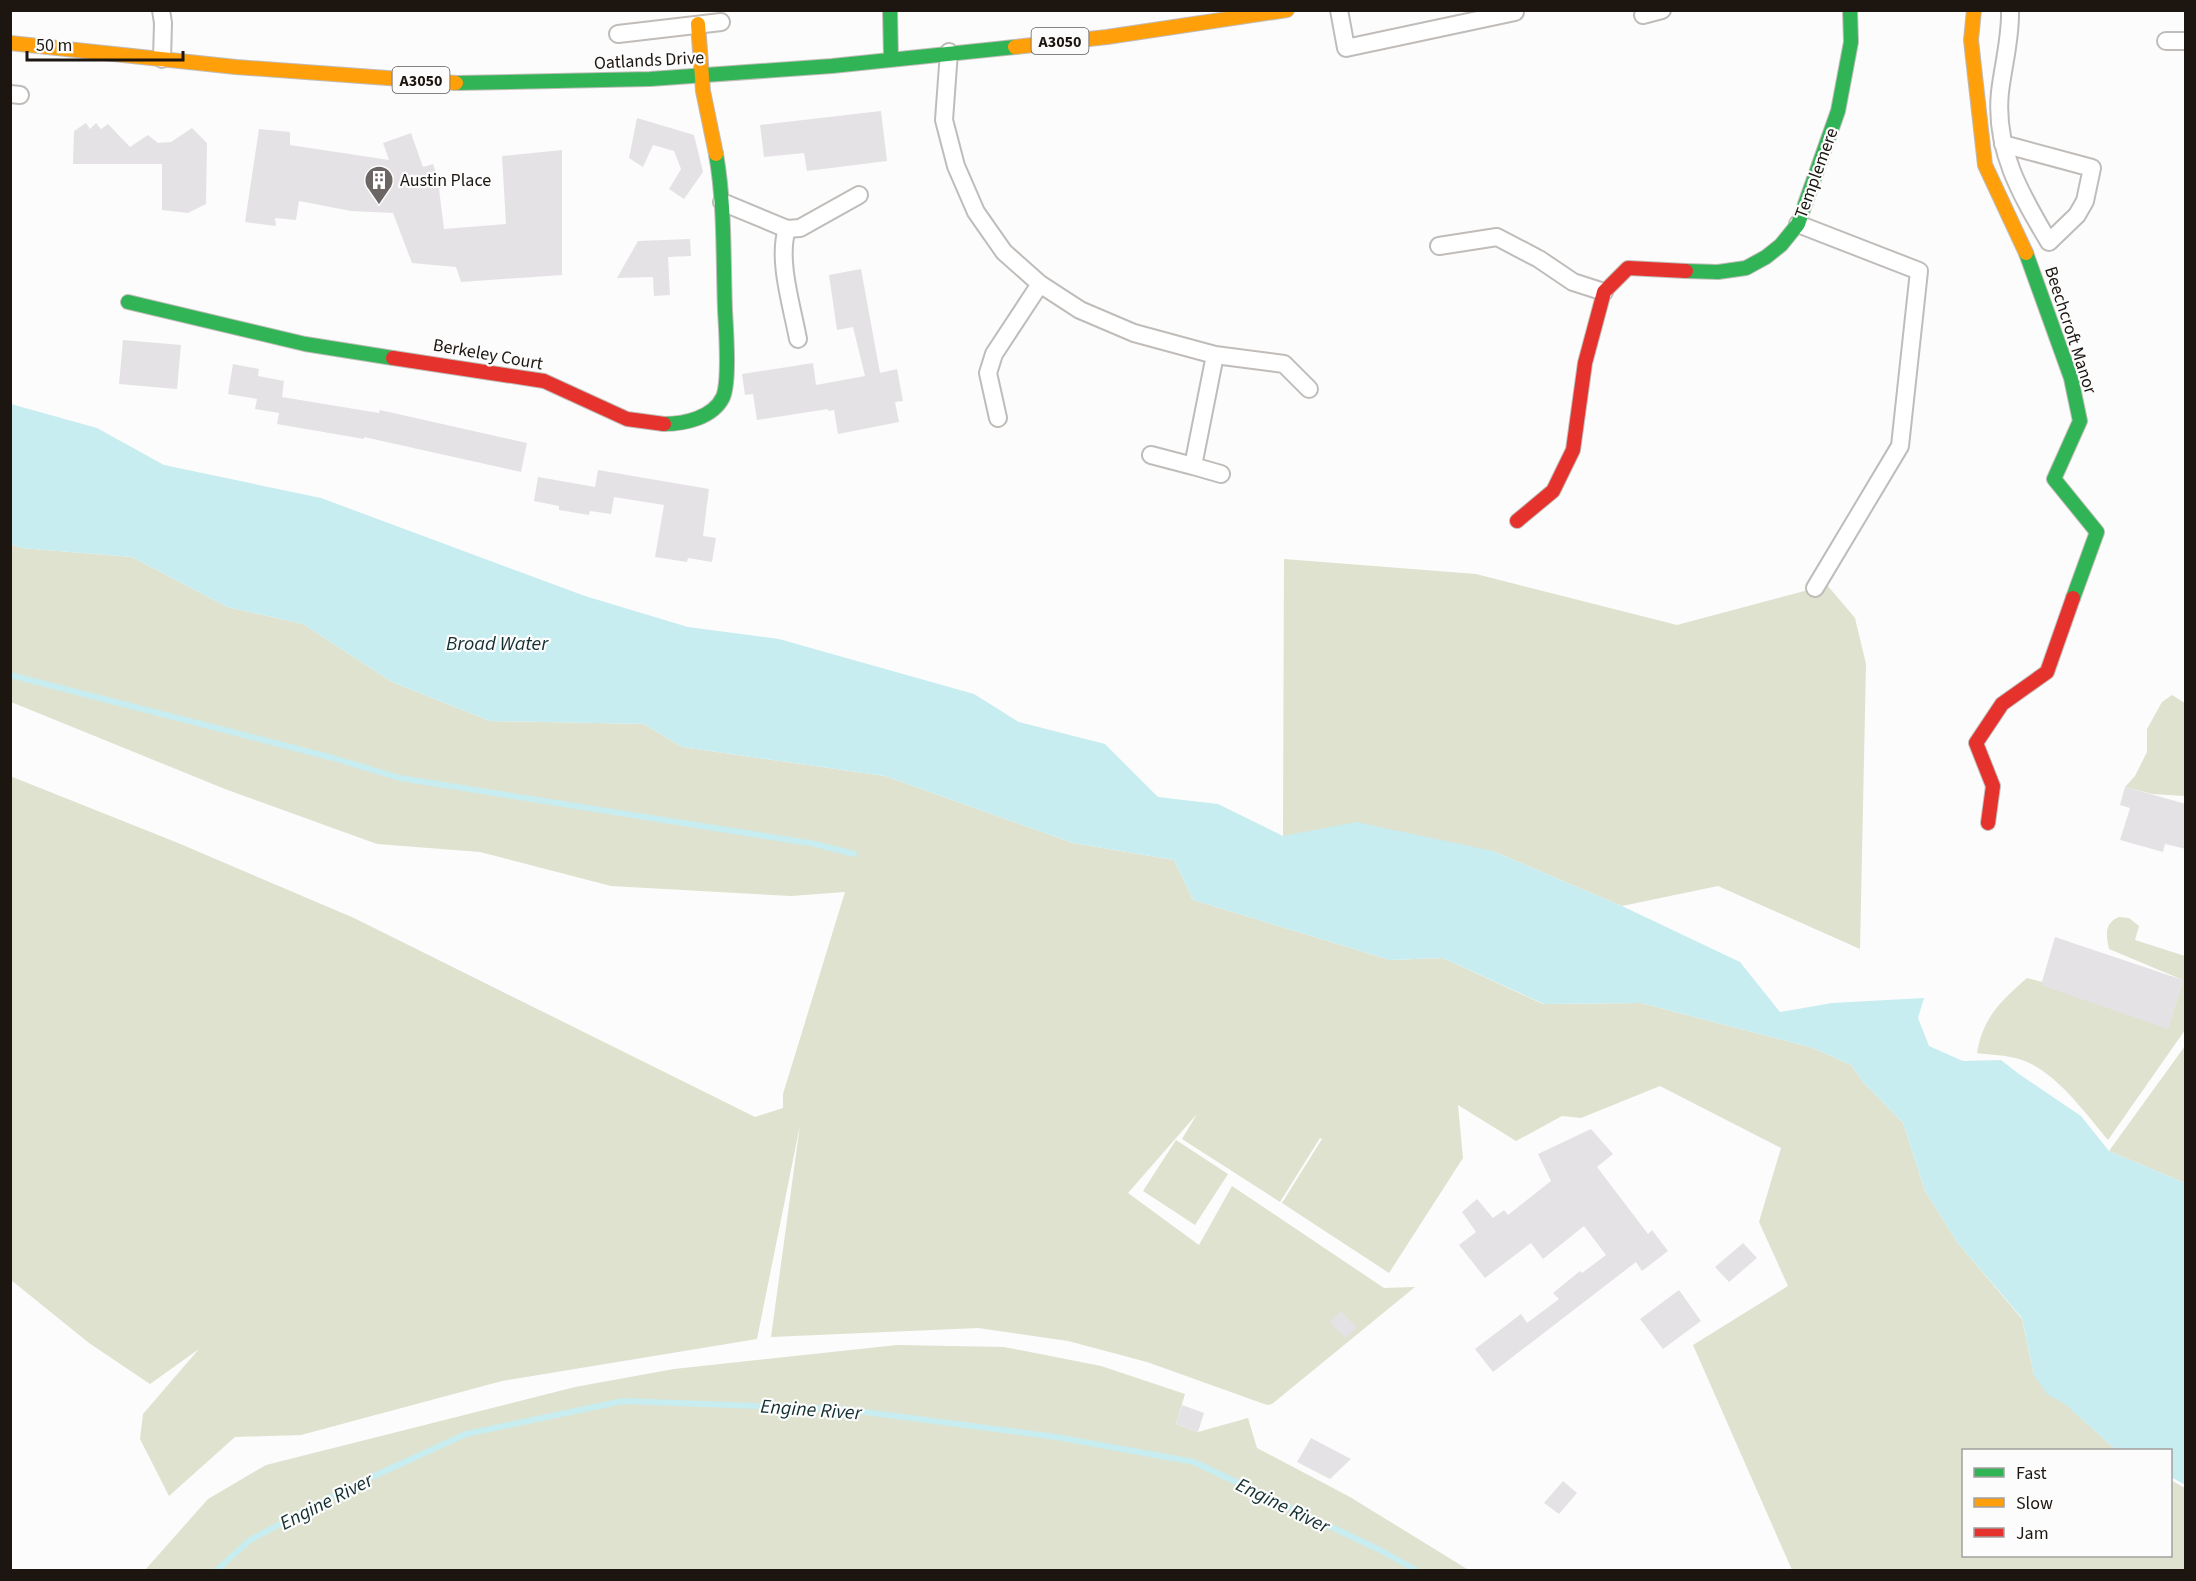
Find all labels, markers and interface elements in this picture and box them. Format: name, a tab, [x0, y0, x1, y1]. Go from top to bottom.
scale bar	[27, 24, 183, 62]
road number: A3050	[1032, 28, 1088, 54]
text: 50 m	[36, 33, 72, 58]
street label: Oatlands Drive	[593, 45, 705, 76]
road number: A3050	[392, 67, 450, 93]
street label: Templemere	[1789, 124, 1844, 222]
building icon: Austin Place	[363, 164, 395, 206]
place label: Austin Place	[400, 168, 491, 193]
street label: Beechcroft Manor	[2038, 263, 2103, 398]
street label: Berkeley Court	[431, 333, 545, 376]
water label: Broad Water	[446, 630, 549, 658]
water label: Engine River	[759, 1393, 864, 1428]
legend	[1962, 1449, 2172, 1557]
text: Fast	[2016, 1461, 2047, 1486]
water label: Engine River	[275, 1466, 379, 1537]
water label: Engine River	[1231, 1471, 1335, 1541]
text: Slow	[2016, 1491, 2053, 1516]
text: Jam	[2016, 1521, 2049, 1546]

